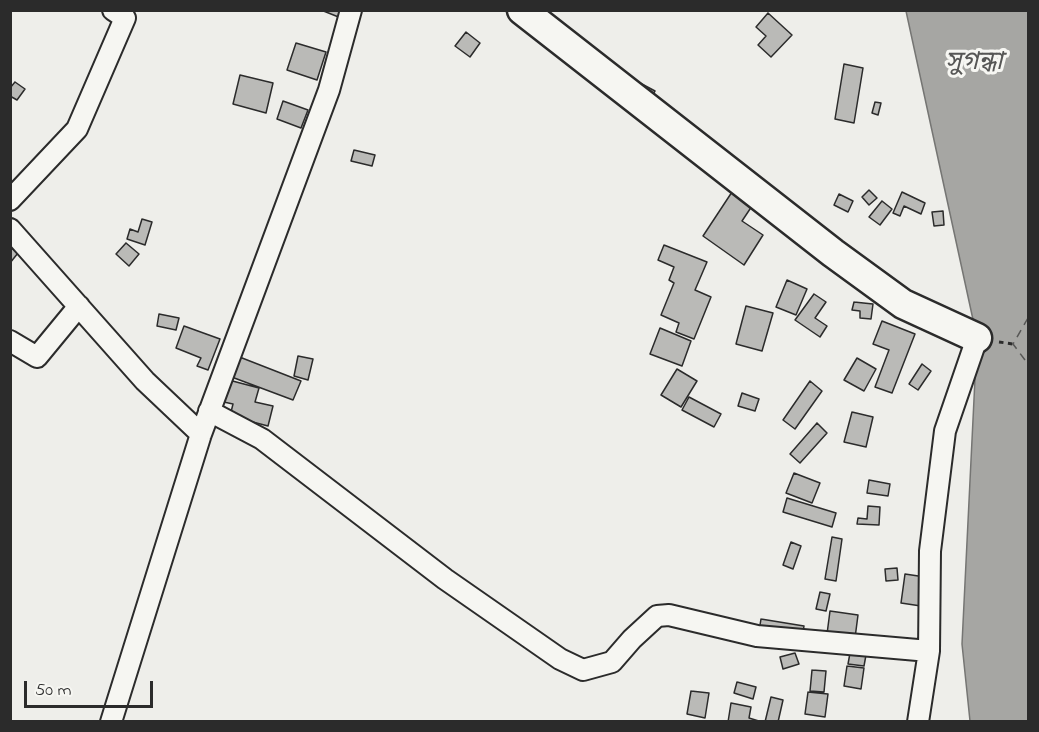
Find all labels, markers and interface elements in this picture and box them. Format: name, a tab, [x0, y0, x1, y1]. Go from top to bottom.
water label: সুগন্ধা	[945, 49, 1003, 81]
scale bar	[27, 669, 156, 707]
text: 50 m	[35, 678, 72, 704]

